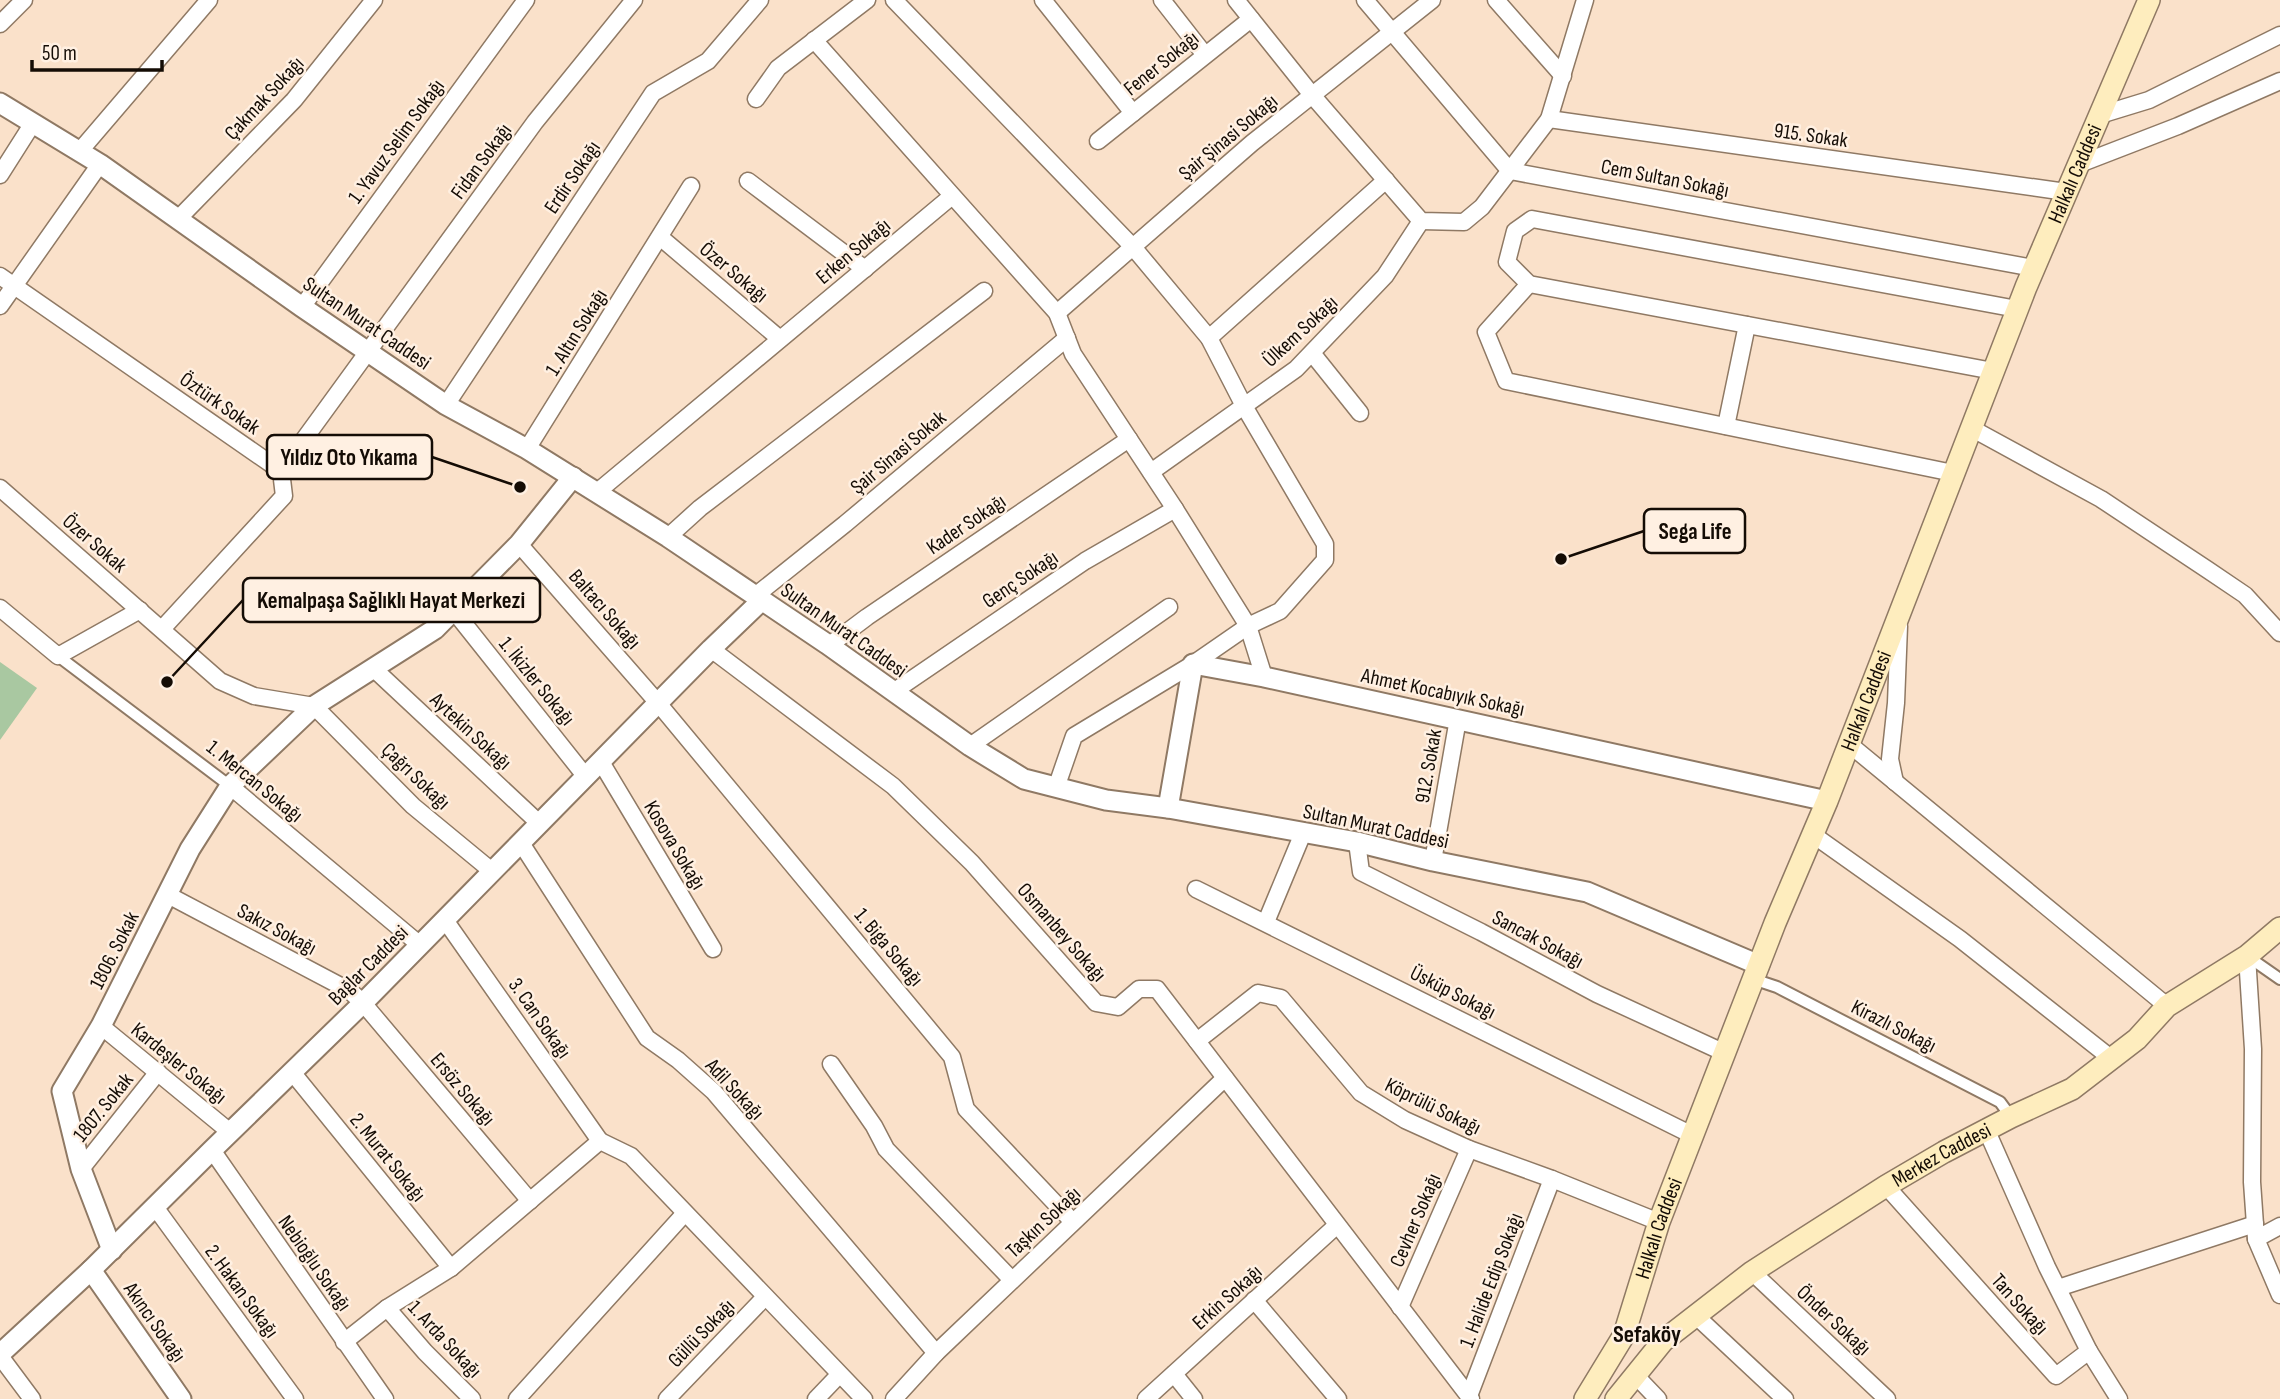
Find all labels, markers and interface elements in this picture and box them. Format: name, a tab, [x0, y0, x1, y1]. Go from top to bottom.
street label: Fener Sokağı	[1119, 26, 1204, 101]
scale bar	[32, 28, 161, 72]
text: 50 m	[42, 41, 77, 66]
street label: Çakmak Sokağı	[219, 51, 309, 145]
street label: 1. Yavuz Selim Sokağı	[343, 74, 450, 208]
street label: Şair Şinasi Sokağı	[1174, 89, 1283, 186]
street label: 915. Sokak	[1772, 118, 1849, 153]
street label: Fidan Sokağı	[446, 119, 517, 204]
street label: Halkalı Caddesi	[2043, 121, 2107, 227]
street label: Erdir Sokağı	[539, 136, 606, 218]
street label: Cem Sultan Sokağı	[1599, 154, 1731, 203]
street label: Erken Sokağı	[811, 213, 896, 290]
street label: Özer Sokağı	[694, 237, 773, 308]
street label: Sultan Murat Caddesi	[298, 272, 435, 375]
street label: 1. Altın Sokağı	[540, 284, 613, 380]
street label: Ülkem Sokağı	[1258, 290, 1343, 372]
street label: Öztürk Sokak	[175, 367, 265, 440]
street label: Şair Sinasi Sokak	[845, 405, 951, 500]
callout: Yıldız Oto Yıkama	[267, 435, 432, 479]
text: Yıldız Oto Yıkama	[280, 444, 418, 472]
street label: Kader Sokağı	[922, 489, 1011, 560]
street label: Özer Sokak	[57, 509, 132, 578]
callout: Sega Life	[1644, 509, 1745, 553]
text: Sega Life	[1659, 518, 1731, 546]
street label: Genç Sokağı	[978, 545, 1063, 614]
street label: Baltacı Sokağı	[563, 564, 646, 654]
callout: Kemalpaşa Sağlıklı Hayat Merkezi	[243, 578, 540, 622]
street label: Sultan Murat Caddesi	[776, 578, 912, 683]
text: Kemalpaşa Sağlıklı Hayat Merkezi	[257, 587, 525, 615]
street label: 1. İkizler Sokağı	[493, 632, 580, 731]
street label: Halkalı Caddesi	[1836, 647, 1897, 755]
street label: Ahmet Kocabıyık Sokağı	[1358, 663, 1527, 722]
street label: Aytekin Sokağı	[424, 687, 517, 775]
street label: 912. Sokak	[1410, 727, 1447, 805]
street label: 1. Mercan Sokağı	[202, 735, 308, 828]
street label: Çağrı Sokağı	[376, 738, 455, 815]
street label: Kosova Sokağı	[638, 796, 711, 894]
street label: Sultan Murat Caddesi	[1301, 799, 1451, 854]
street label: Osmanbey Sokağı	[1012, 878, 1111, 987]
street label: Sakız Sokağı	[233, 898, 321, 961]
street label: 1. Biga Sokağı	[849, 903, 928, 991]
street label: Sancak Sokağı	[1488, 905, 1588, 974]
street label: 1806. Sokak	[84, 907, 145, 993]
street label: Bağlar Caddesi	[323, 920, 413, 1010]
street label: Üsküp Sokağı	[1406, 960, 1500, 1025]
street label: 3. Can Sokağı	[503, 973, 576, 1063]
street label: Kirazlı Sokağı	[1847, 994, 1940, 1058]
street label: Kardeşler Sokağı	[126, 1017, 232, 1110]
street label: Ersöz Sokağı	[425, 1048, 500, 1131]
street label: Adil Sokağı	[699, 1053, 769, 1125]
street label: 1807. Sokak	[68, 1068, 139, 1147]
street label: Köprülü Sokağı	[1381, 1073, 1485, 1140]
street label: 2. Murat Sokağı	[344, 1108, 431, 1207]
street label: Merkez Caddesi	[1888, 1118, 1995, 1193]
street label: Cevher Sokağı	[1385, 1170, 1446, 1271]
street label: Halkalı Caddesi	[1630, 1174, 1688, 1282]
street label: Taşkın Sokağı	[1001, 1181, 1086, 1263]
street label: 1. Halide Edip Sokağı	[1454, 1209, 1529, 1351]
street label: Nebioğlu Sokağı	[273, 1211, 357, 1316]
street label: 2. Hakan Sokağı	[199, 1240, 284, 1343]
street label: Erkin Sokağı	[1187, 1260, 1267, 1335]
street label: Tan Sokağı	[1986, 1269, 2054, 1340]
street label: Akıncı Sokağı	[117, 1277, 191, 1367]
street label: Önder Sokağı	[1791, 1280, 1876, 1361]
street label: Güllü Sokağı	[663, 1294, 740, 1373]
street label: 1. Arda Sokağı	[403, 1295, 487, 1383]
district label: Sefaköy	[1613, 1320, 1681, 1349]

